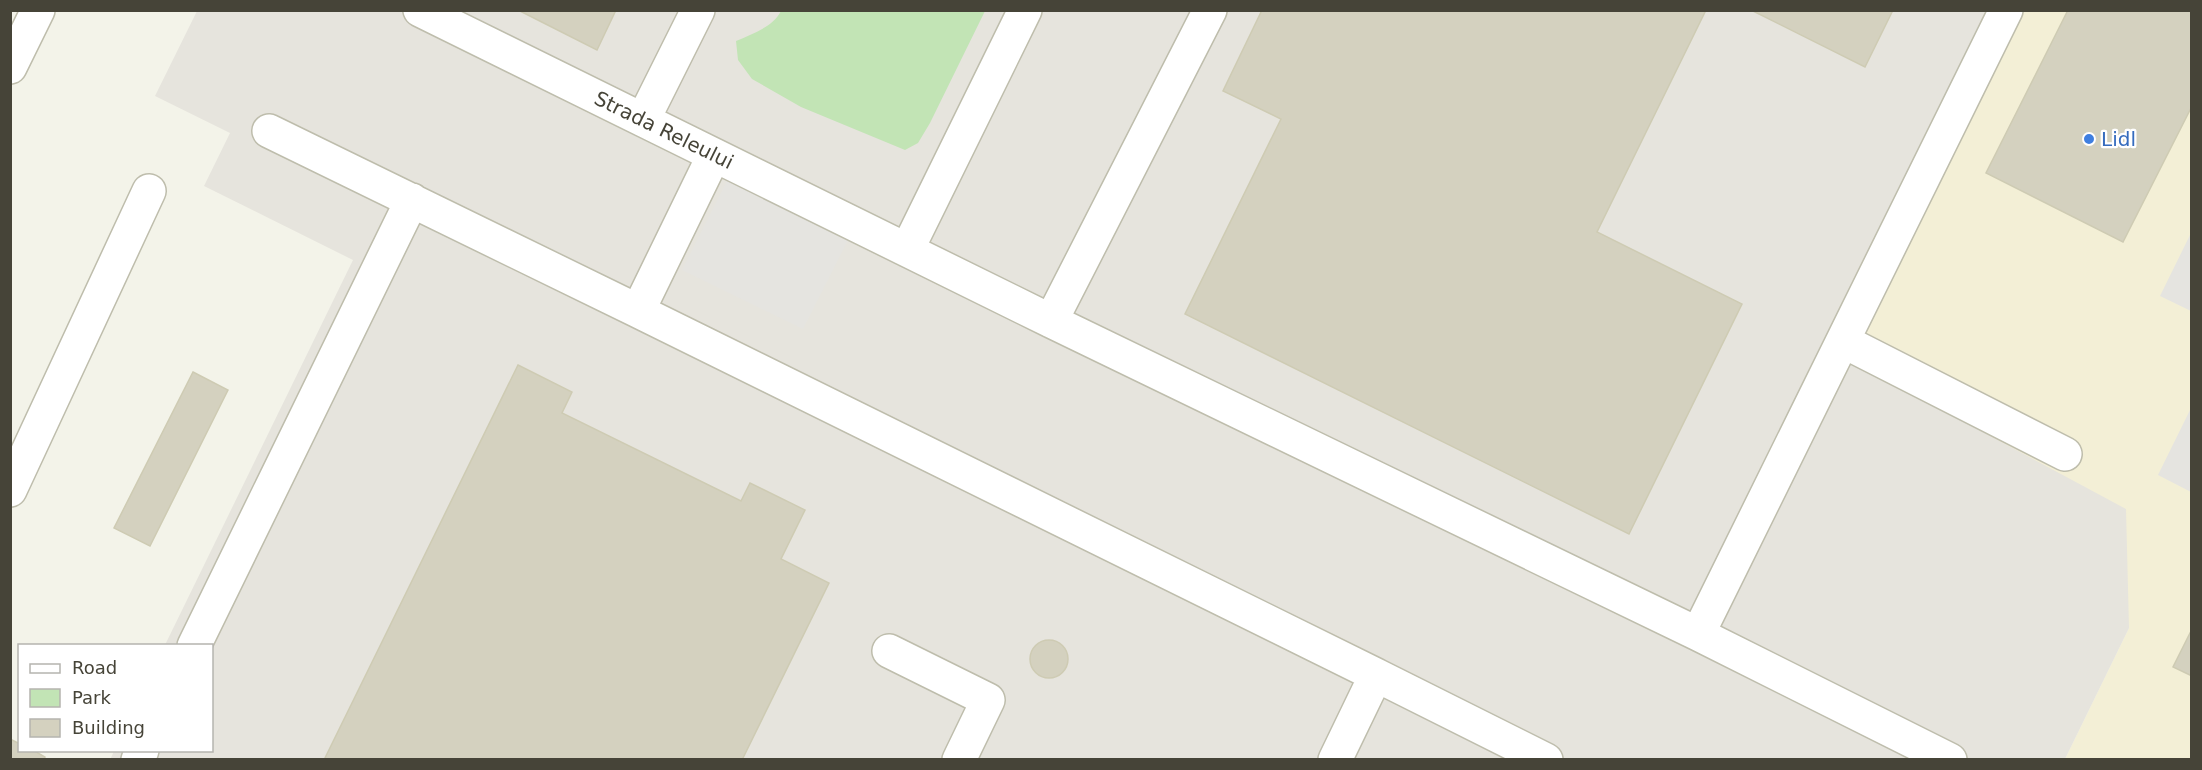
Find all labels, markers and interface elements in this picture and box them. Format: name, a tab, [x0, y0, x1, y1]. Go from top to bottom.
street label: Strada Releului	[590, 86, 738, 174]
place label: Lidl	[2101, 127, 2136, 151]
marker: Lidl	[2082, 132, 2096, 146]
legend	[18, 644, 213, 752]
text: Road	[72, 657, 117, 678]
text: Park	[72, 687, 111, 708]
text: Building	[72, 717, 145, 738]

